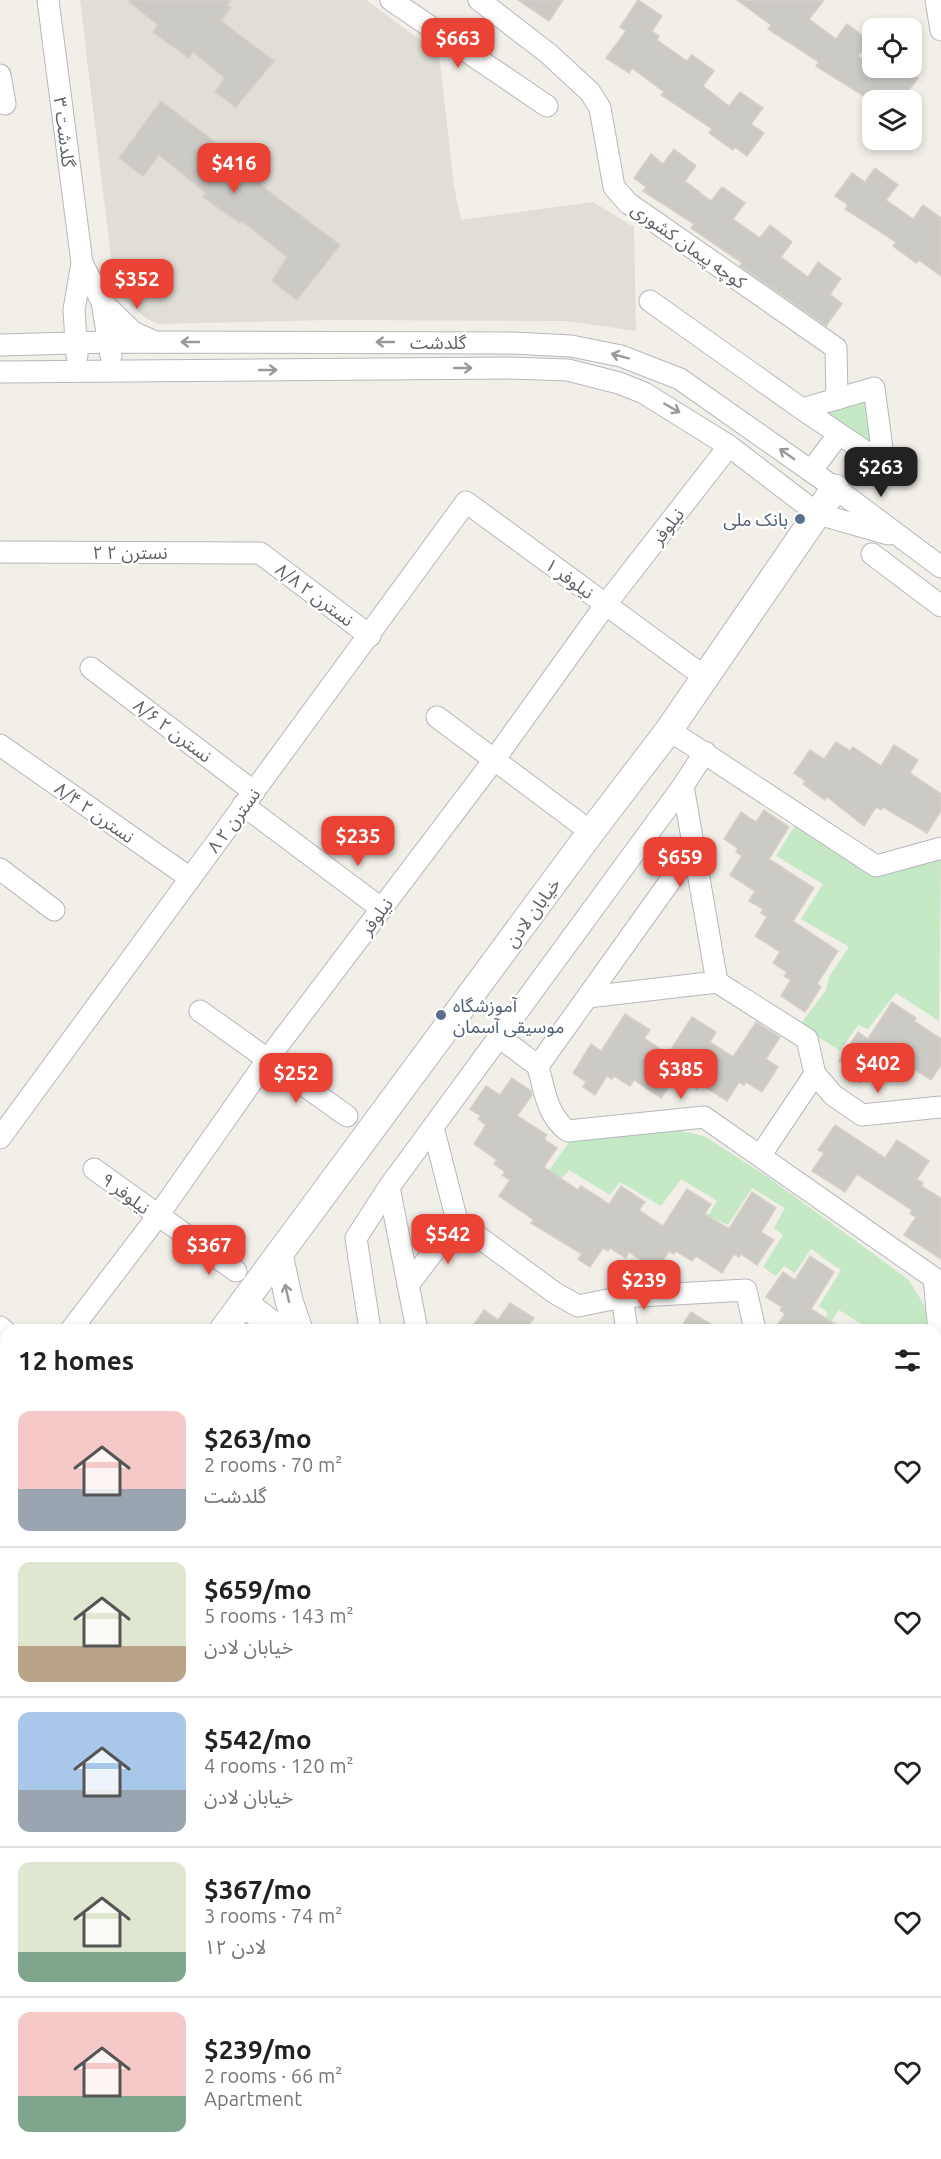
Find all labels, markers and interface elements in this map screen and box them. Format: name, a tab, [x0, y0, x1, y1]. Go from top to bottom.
pin: $663	[422, 18, 494, 69]
map controls	[862, 18, 922, 150]
button: locate	[862, 18, 922, 78]
text: $663	[435, 26, 481, 49]
button: layers	[862, 90, 922, 150]
street label: گلدشت ۳	[51, 96, 79, 169]
pin: $416	[198, 143, 270, 194]
text: $416	[211, 151, 257, 174]
street label: کوچه پیمان کشوری	[627, 198, 751, 294]
pin: $352	[101, 259, 173, 310]
text: $352	[114, 267, 160, 290]
street label: گلدشت	[410, 332, 467, 352]
one-way arrow	[180, 336, 200, 348]
one-way arrow	[375, 336, 395, 348]
one-way arrow	[611, 350, 630, 361]
one-way arrow	[453, 362, 473, 374]
one-way arrow	[258, 364, 278, 375]
one-way arrow	[663, 403, 680, 415]
pin: $263	[845, 447, 917, 498]
one-way arrow	[780, 448, 796, 460]
text: $263	[858, 455, 904, 478]
street label: نیلوفر	[646, 504, 689, 550]
place label: بانک ملی	[723, 509, 788, 531]
marker: بانک ملی	[793, 512, 807, 526]
street label: ۲ نسترن ۲	[92, 542, 168, 564]
street label: ۱ نیلوفر	[541, 554, 598, 604]
street label: ۸/۸ نسترن ۲	[271, 558, 358, 631]
street label: ۸/۶ نسترن ۲	[129, 694, 216, 767]
street label: ۸/۴ نسترن ۲	[50, 777, 138, 848]
street label: ۸ نسترن ۲	[202, 784, 265, 857]
pin: $235	[322, 816, 394, 867]
text: $235	[335, 824, 381, 847]
pin: $659	[644, 837, 716, 888]
text: $659	[657, 845, 703, 868]
street label: خیابان لادن	[500, 874, 565, 952]
street label: نیلوفر	[355, 894, 398, 940]
place label: آموزشگاه موسیقی آسمان	[453, 995, 564, 1038]
marker: آموزشگاه موسیقی آسمان	[434, 1008, 448, 1022]
pin: $402	[842, 1043, 914, 1094]
pin: $385	[645, 1049, 717, 1100]
text: $402	[855, 1051, 901, 1074]
pin: $252	[260, 1053, 332, 1104]
text: $385	[658, 1057, 704, 1080]
text: $252	[273, 1061, 319, 1084]
street label: ۹ نیلوفر	[97, 1168, 154, 1219]
pin: $542	[412, 1214, 484, 1265]
text: $542	[425, 1222, 471, 1245]
pin: $367	[173, 1225, 245, 1276]
text: $367	[186, 1233, 232, 1256]
pin: $239	[608, 1260, 680, 1311]
text: $239	[621, 1268, 667, 1291]
one-way arrow	[281, 1283, 292, 1303]
icon: filters	[891, 1344, 924, 1377]
text: 12 homes	[18, 1346, 134, 1375]
text: $263/mo	[204, 1424, 312, 1453]
icon: home	[66, 1435, 138, 1507]
text: 2 rooms · 70 m²	[204, 1453, 342, 1476]
icon: heart	[891, 1455, 924, 1488]
text: گلدشت	[204, 1484, 266, 1507]
text: $659/mo	[204, 1575, 312, 1604]
icon: home	[66, 1586, 138, 1658]
text: 5 rooms · 143 m²	[204, 1604, 354, 1627]
icon: heart	[891, 1606, 924, 1639]
text: خیابان لادن	[204, 1635, 293, 1658]
text: $542/mo	[204, 1725, 312, 1754]
icon: home	[66, 1736, 138, 1808]
text: 4 rooms · 120 m²	[204, 1754, 354, 1777]
icon: heart	[891, 1756, 924, 1789]
text: خیابان لادن	[204, 1785, 293, 1808]
text: $367/mo	[204, 1875, 312, 1904]
icon: home	[66, 1886, 138, 1958]
text: 3 rooms · 74 m²	[204, 1904, 342, 1927]
icon: heart	[891, 1906, 924, 1939]
text: ۱۲ لادن	[204, 1935, 266, 1958]
text: $239/mo	[204, 2035, 312, 2064]
icon: home	[66, 2036, 138, 2108]
icon: heart	[891, 2056, 924, 2089]
text: 2 rooms · 66 m²	[204, 2064, 342, 2087]
text: Apartment	[204, 2087, 302, 2110]

